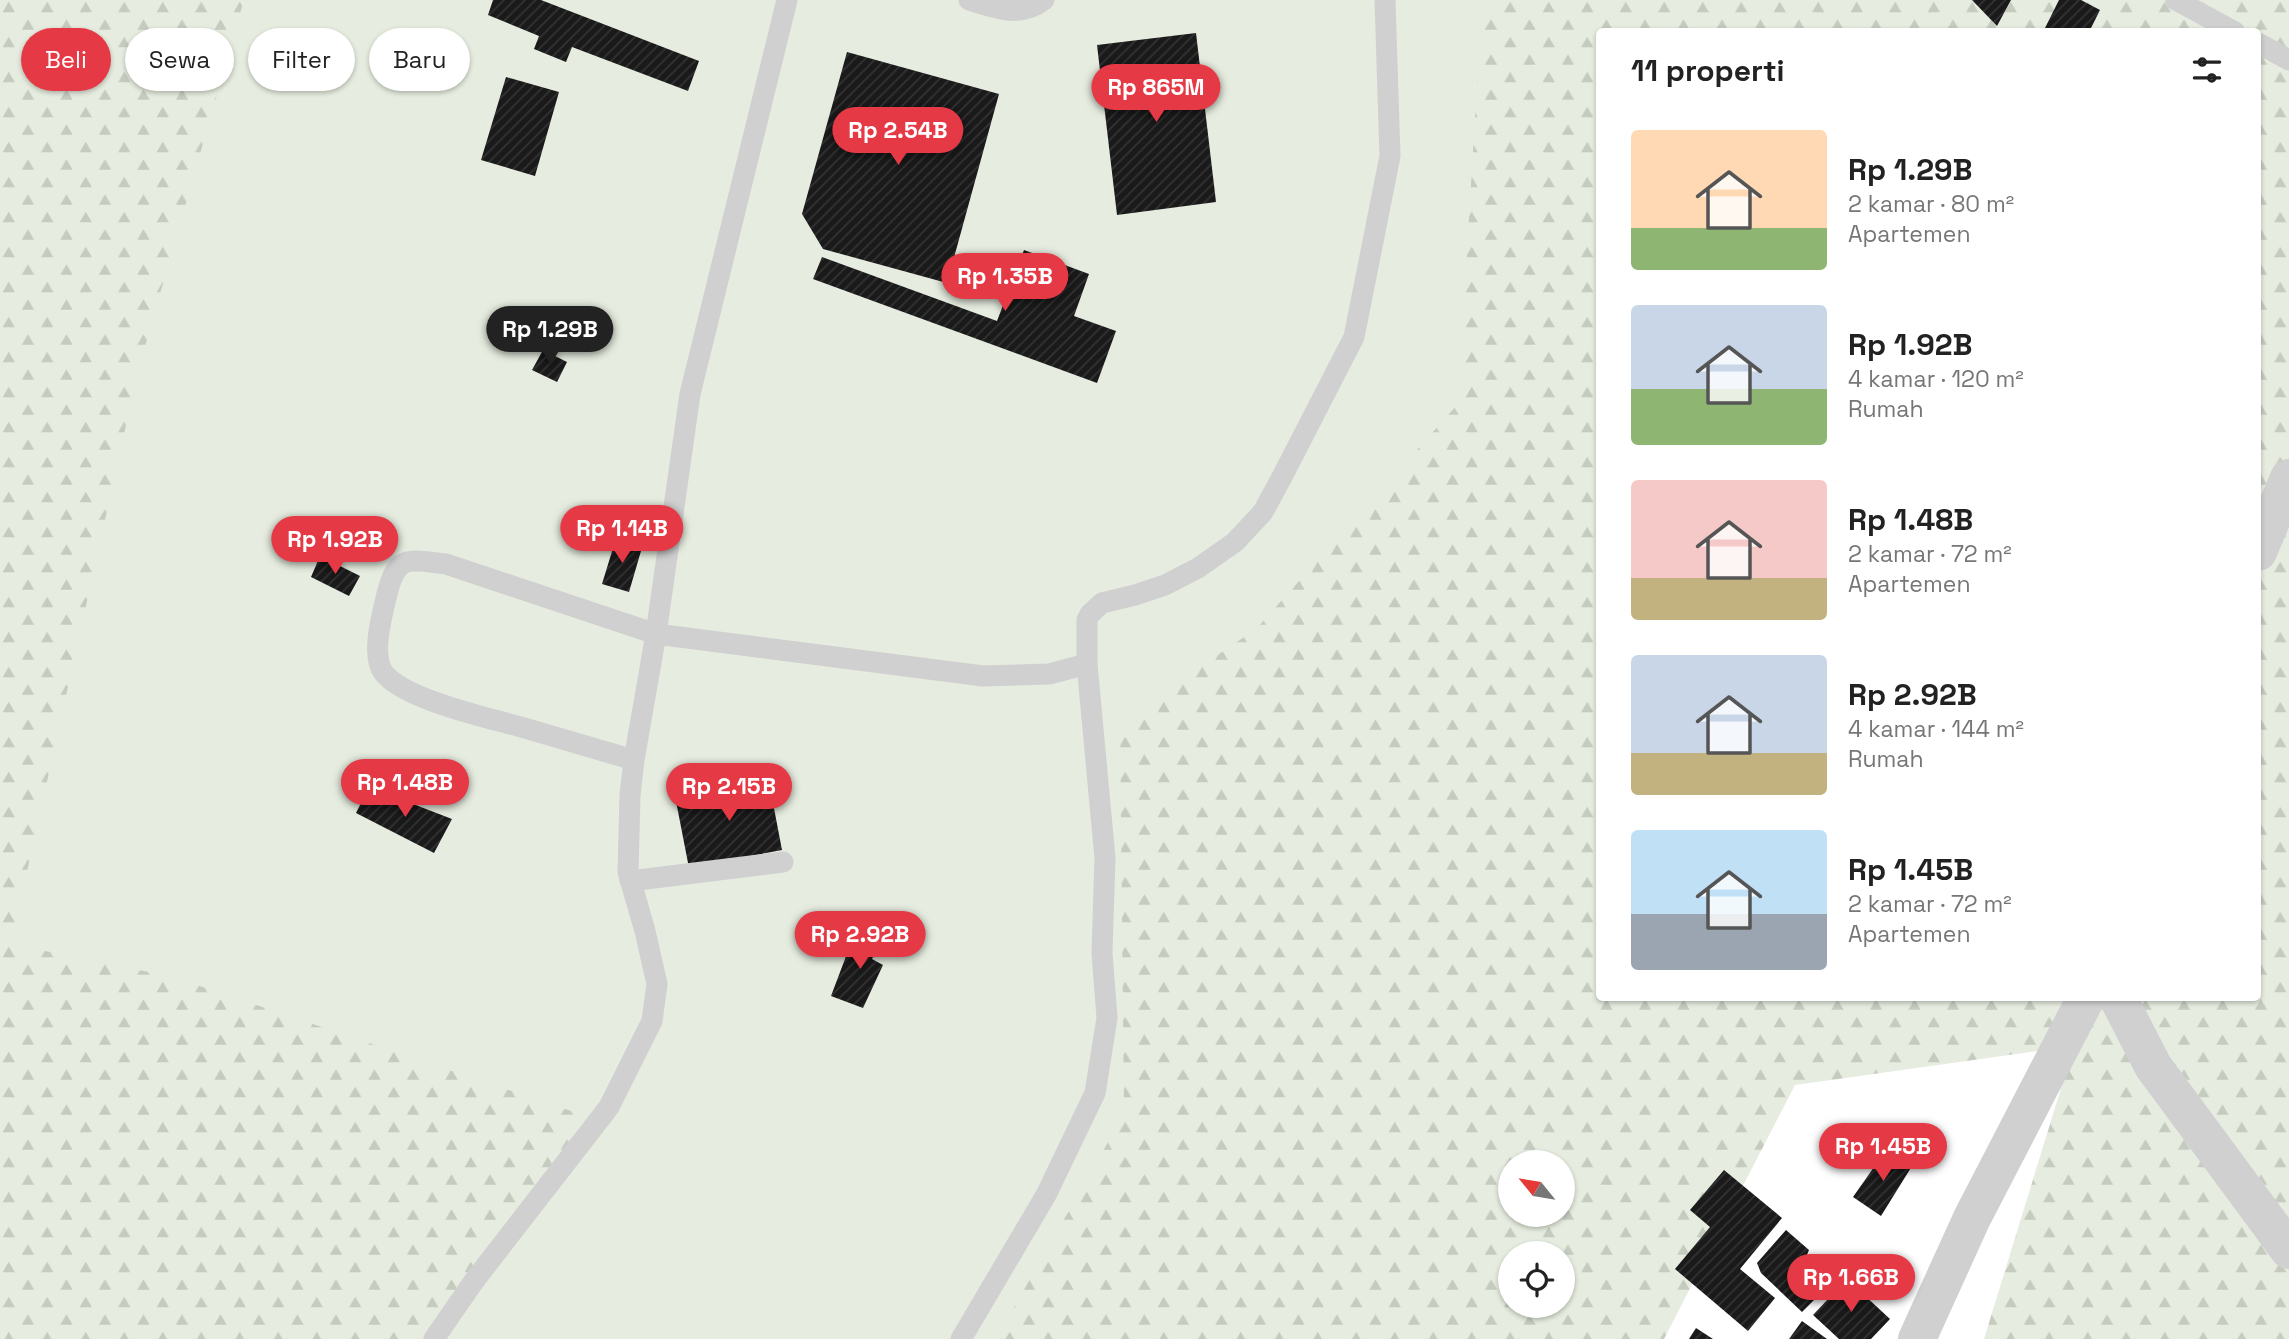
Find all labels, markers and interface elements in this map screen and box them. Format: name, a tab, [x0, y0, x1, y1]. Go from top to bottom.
chip: Beli	[21, 28, 111, 91]
chip: Sewa	[125, 28, 234, 91]
chip: Filter	[248, 28, 355, 91]
chip: Baru	[369, 28, 470, 91]
text: 11 properti	[1631, 51, 1785, 90]
icon: filters	[2188, 51, 2226, 89]
pin: Rp 865M	[1091, 64, 1221, 124]
text: Rp 865M	[1107, 72, 1205, 102]
pin: Rp 2.54B	[826, 108, 970, 167]
text: Rp 2.54B	[848, 115, 948, 145]
text: Rp 1.29B	[1848, 150, 1972, 189]
icon: home	[1687, 158, 1771, 242]
text: 2 kamar · 80 m²	[1848, 189, 2014, 219]
text: Apartemen	[1848, 219, 1970, 249]
pin: Rp 1.35B	[933, 254, 1077, 313]
text: Rp 1.35B	[957, 261, 1053, 291]
pin: Rp 1.29B	[478, 306, 622, 366]
text: Rp 1.29B	[502, 314, 598, 344]
text: Rp 1.92B	[1848, 325, 1972, 364]
icon: home	[1687, 333, 1771, 417]
text: 4 kamar · 120 m²	[1848, 364, 2024, 394]
text: Rumah	[1848, 394, 1924, 424]
text: Rp 1.48B	[1848, 500, 1973, 539]
pin: Rp 1.14B	[550, 505, 694, 565]
icon: home	[1687, 508, 1771, 592]
text: Rp 1.14B	[576, 513, 668, 543]
pin: Rp 1.92B	[263, 516, 407, 576]
text: Rp 1.92B	[287, 524, 383, 554]
text: 2 kamar · 72 m²	[1848, 539, 2012, 569]
text: Apartemen	[1848, 569, 1970, 599]
text: Rp 2.92B	[1848, 675, 1977, 714]
icon: home	[1687, 683, 1771, 767]
text: 4 kamar · 144 m²	[1848, 714, 2024, 744]
text: Rumah	[1848, 744, 1924, 774]
pin: Rp 1.48B	[333, 760, 477, 819]
pin: Rp 2.15B	[657, 764, 801, 823]
text: Rp 1.48B	[357, 767, 453, 797]
text: Rp 2.15B	[682, 771, 776, 801]
text: Rp 1.45B	[1848, 850, 1973, 889]
icon: home	[1687, 858, 1771, 942]
text: 2 kamar · 72 m²	[1848, 889, 2012, 919]
pin: Rp 2.92B	[788, 912, 932, 971]
text: Rp 2.92B	[811, 919, 909, 949]
text: Apartemen	[1848, 919, 1970, 949]
pin: Rp 1.45B	[1811, 1124, 1955, 1183]
text: Rp 1.45B	[1835, 1131, 1931, 1161]
north arrow	[1498, 1150, 1575, 1227]
map controls	[1498, 1150, 1575, 1318]
button: locate	[1498, 1241, 1575, 1318]
pin: Rp 1.66B	[1779, 1254, 1923, 1314]
text: Rp 1.66B	[1803, 1262, 1899, 1292]

